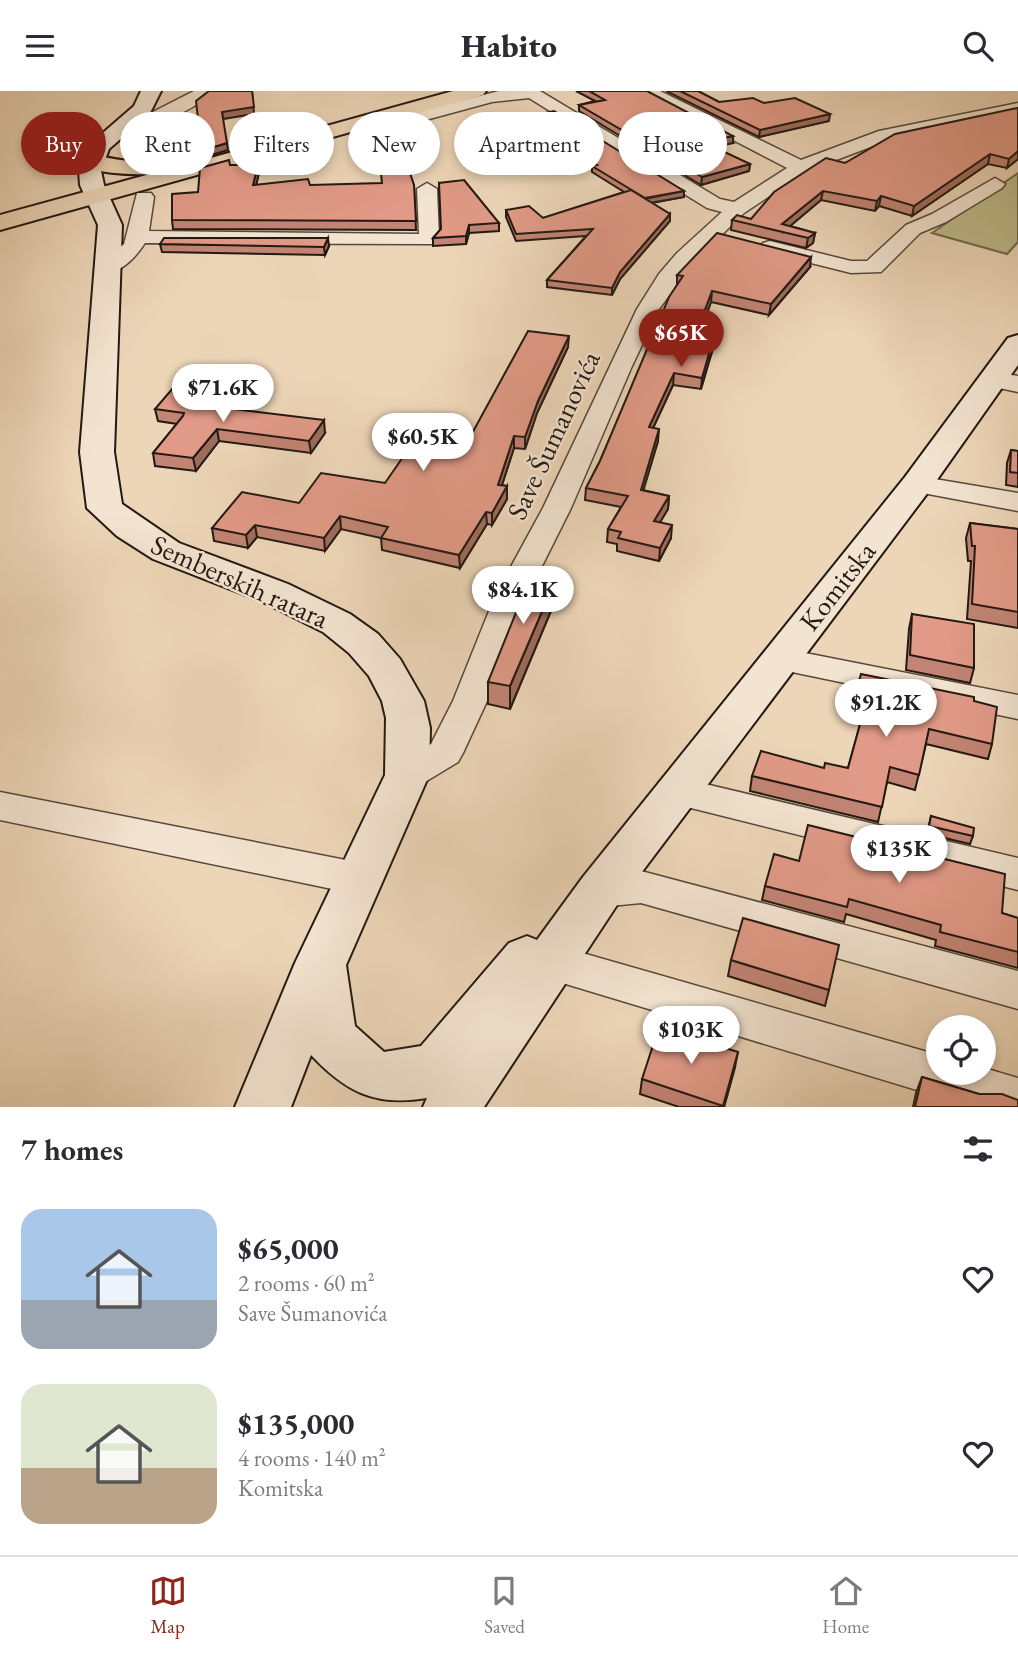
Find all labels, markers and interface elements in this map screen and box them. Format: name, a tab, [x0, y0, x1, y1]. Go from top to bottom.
text: Habito	[461, 25, 557, 67]
icon: menu	[21, 27, 59, 65]
icon: search	[959, 27, 997, 65]
chip: Buy	[21, 112, 106, 175]
chip: Rent	[120, 112, 215, 175]
chip: Filters	[229, 112, 334, 175]
chip: New	[348, 112, 440, 175]
chip: Apartment	[454, 112, 604, 175]
chip: House	[618, 112, 727, 175]
pin: $65K	[640, 309, 722, 369]
text: $65K	[655, 317, 707, 347]
street label: Save Šumanovića	[498, 344, 608, 525]
pin: $71.6K	[166, 365, 280, 424]
text: $71.6K	[188, 372, 258, 402]
pin: $60.5K	[366, 413, 480, 473]
text: $60.5K	[388, 421, 458, 451]
street label: Semberskih ratara	[146, 526, 335, 637]
street label: Komitska	[791, 533, 884, 638]
pin: $84.1K	[466, 567, 580, 626]
text: $84.1K	[488, 574, 558, 604]
pin: $91.2K	[829, 679, 943, 739]
text: $91.2K	[851, 687, 921, 717]
pin: $135K	[850, 825, 948, 885]
text: $135K	[867, 833, 931, 863]
pin: $103K	[642, 1007, 740, 1066]
text: $103K	[659, 1014, 723, 1044]
map controls	[926, 1015, 996, 1085]
button: locate	[926, 1015, 996, 1085]
text: 7 homes	[21, 1130, 123, 1169]
icon: filters	[959, 1130, 997, 1168]
text: $65,000	[238, 1229, 339, 1268]
icon: home	[77, 1237, 161, 1321]
icon: heart	[959, 1260, 997, 1298]
text: 2 rooms · 60 m²	[238, 1268, 375, 1298]
text: Save Šumanovića	[238, 1298, 387, 1328]
text: $135,000	[238, 1404, 354, 1443]
icon: home	[77, 1412, 161, 1496]
icon: heart	[959, 1435, 997, 1473]
text: 4 rooms · 140 m²	[238, 1443, 386, 1473]
text: Komitska	[238, 1473, 323, 1503]
tab: Map	[149, 1572, 187, 1639]
tab: Saved	[484, 1572, 525, 1639]
tab: Home	[822, 1572, 869, 1639]

